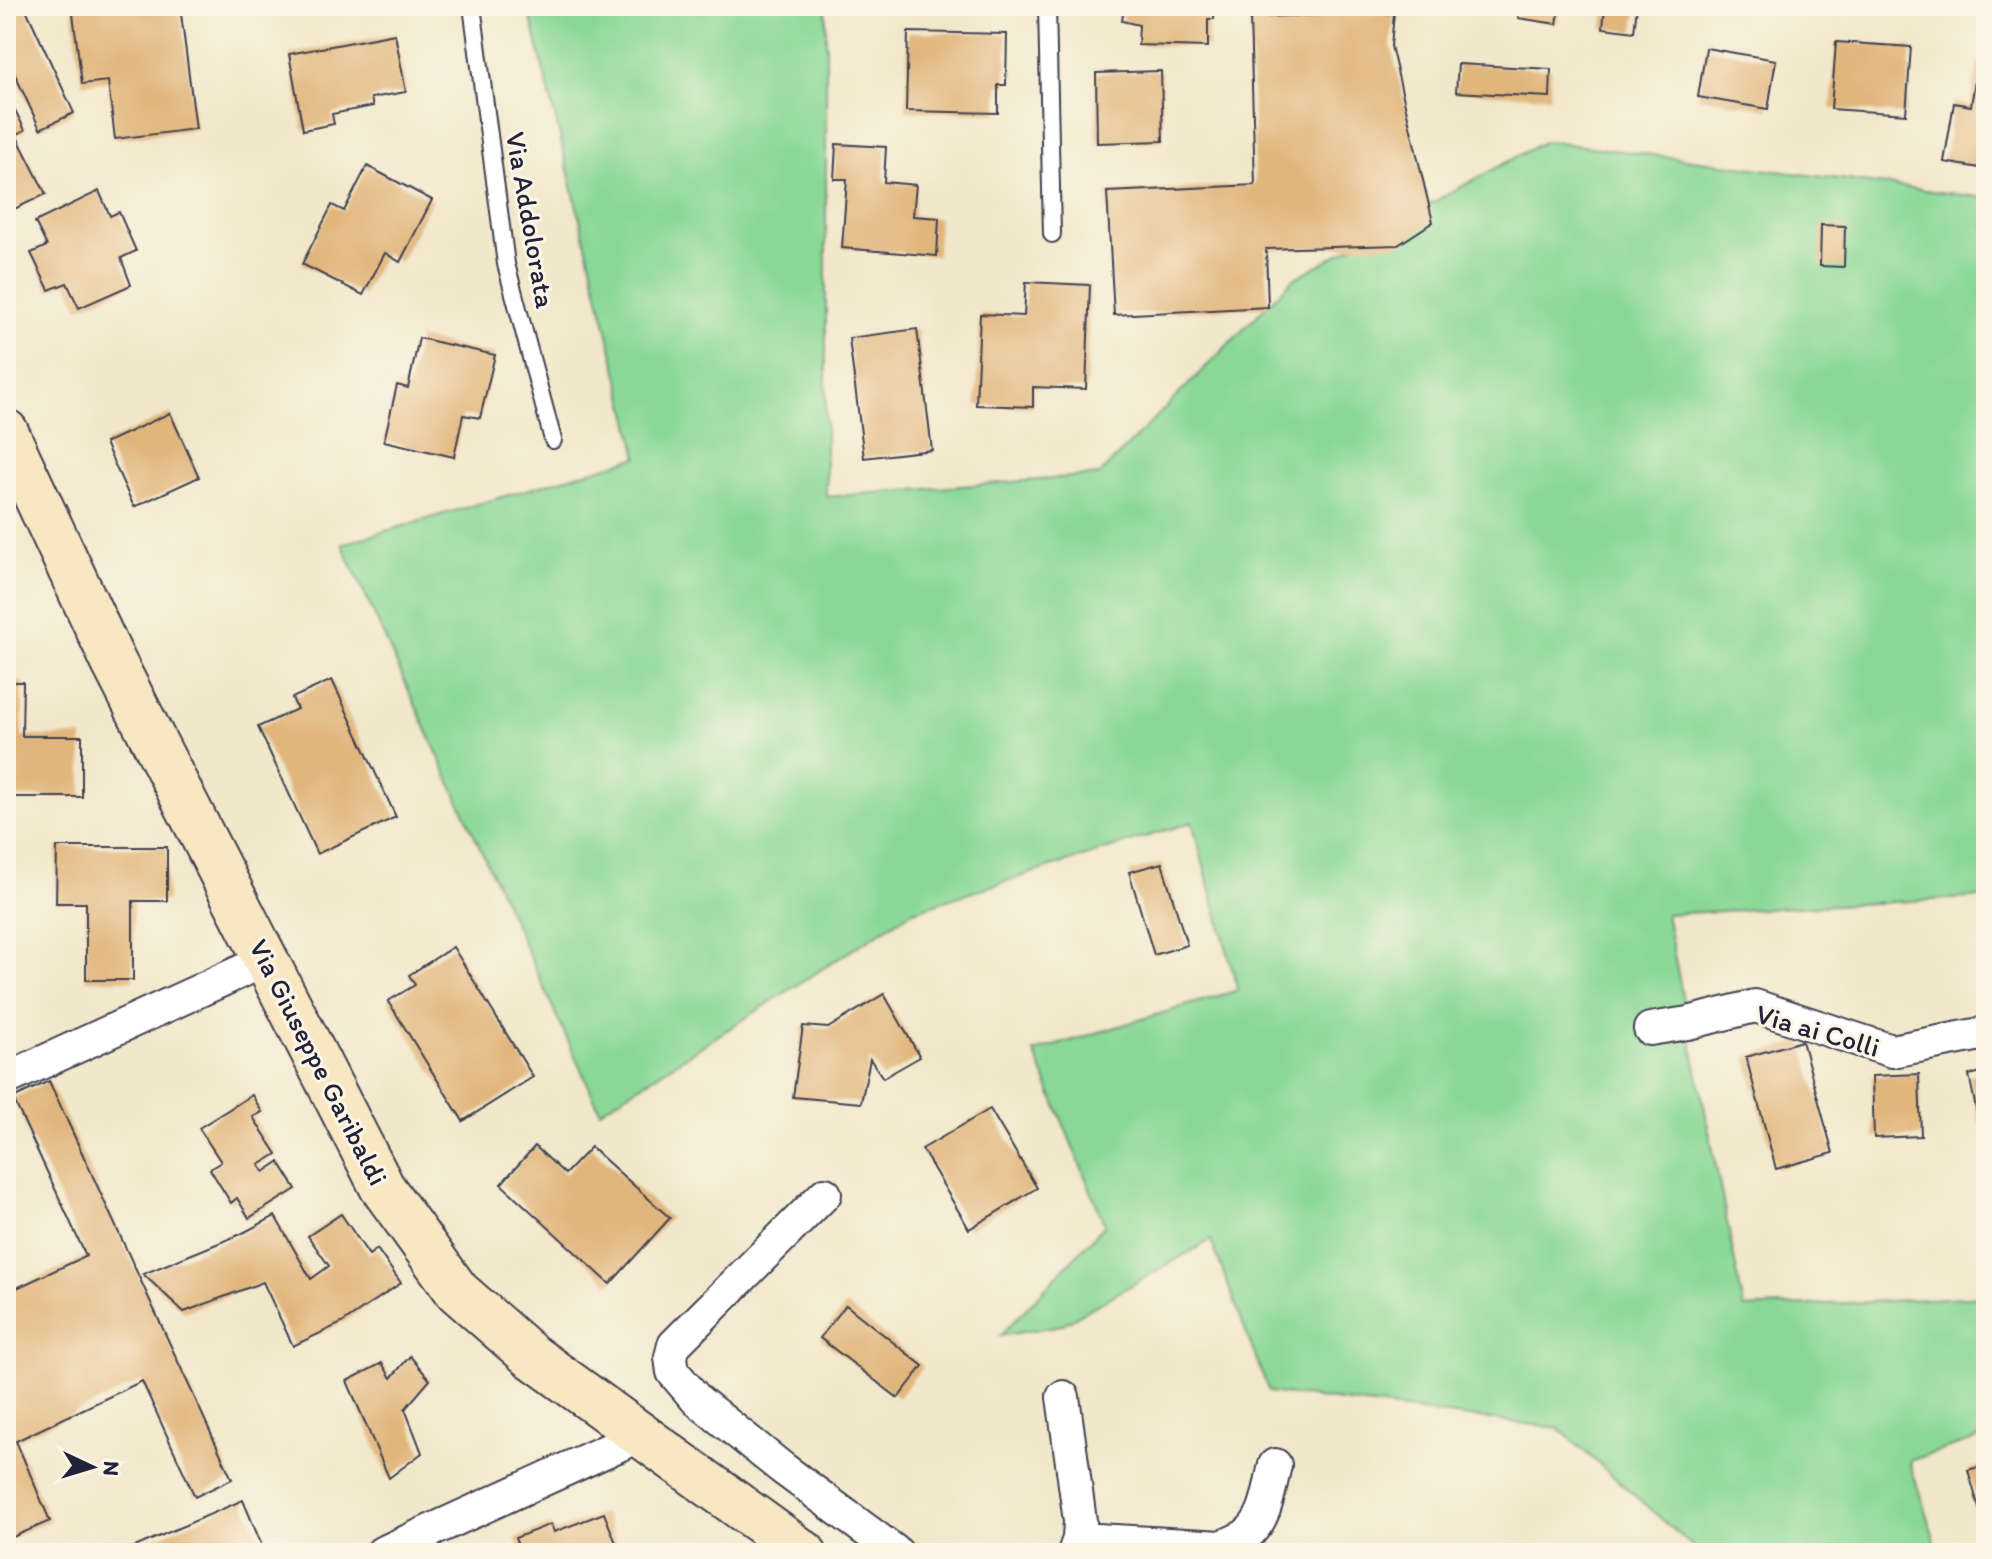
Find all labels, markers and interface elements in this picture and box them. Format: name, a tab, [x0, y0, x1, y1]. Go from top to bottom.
street label: Via Addolorata	[499, 129, 563, 311]
street label: Via Giuseppe Garibaldi	[242, 933, 396, 1191]
street label: Via ai Colli	[1752, 996, 1884, 1064]
north arrow	[52, 1427, 132, 1507]
text: N	[97, 1460, 125, 1477]

